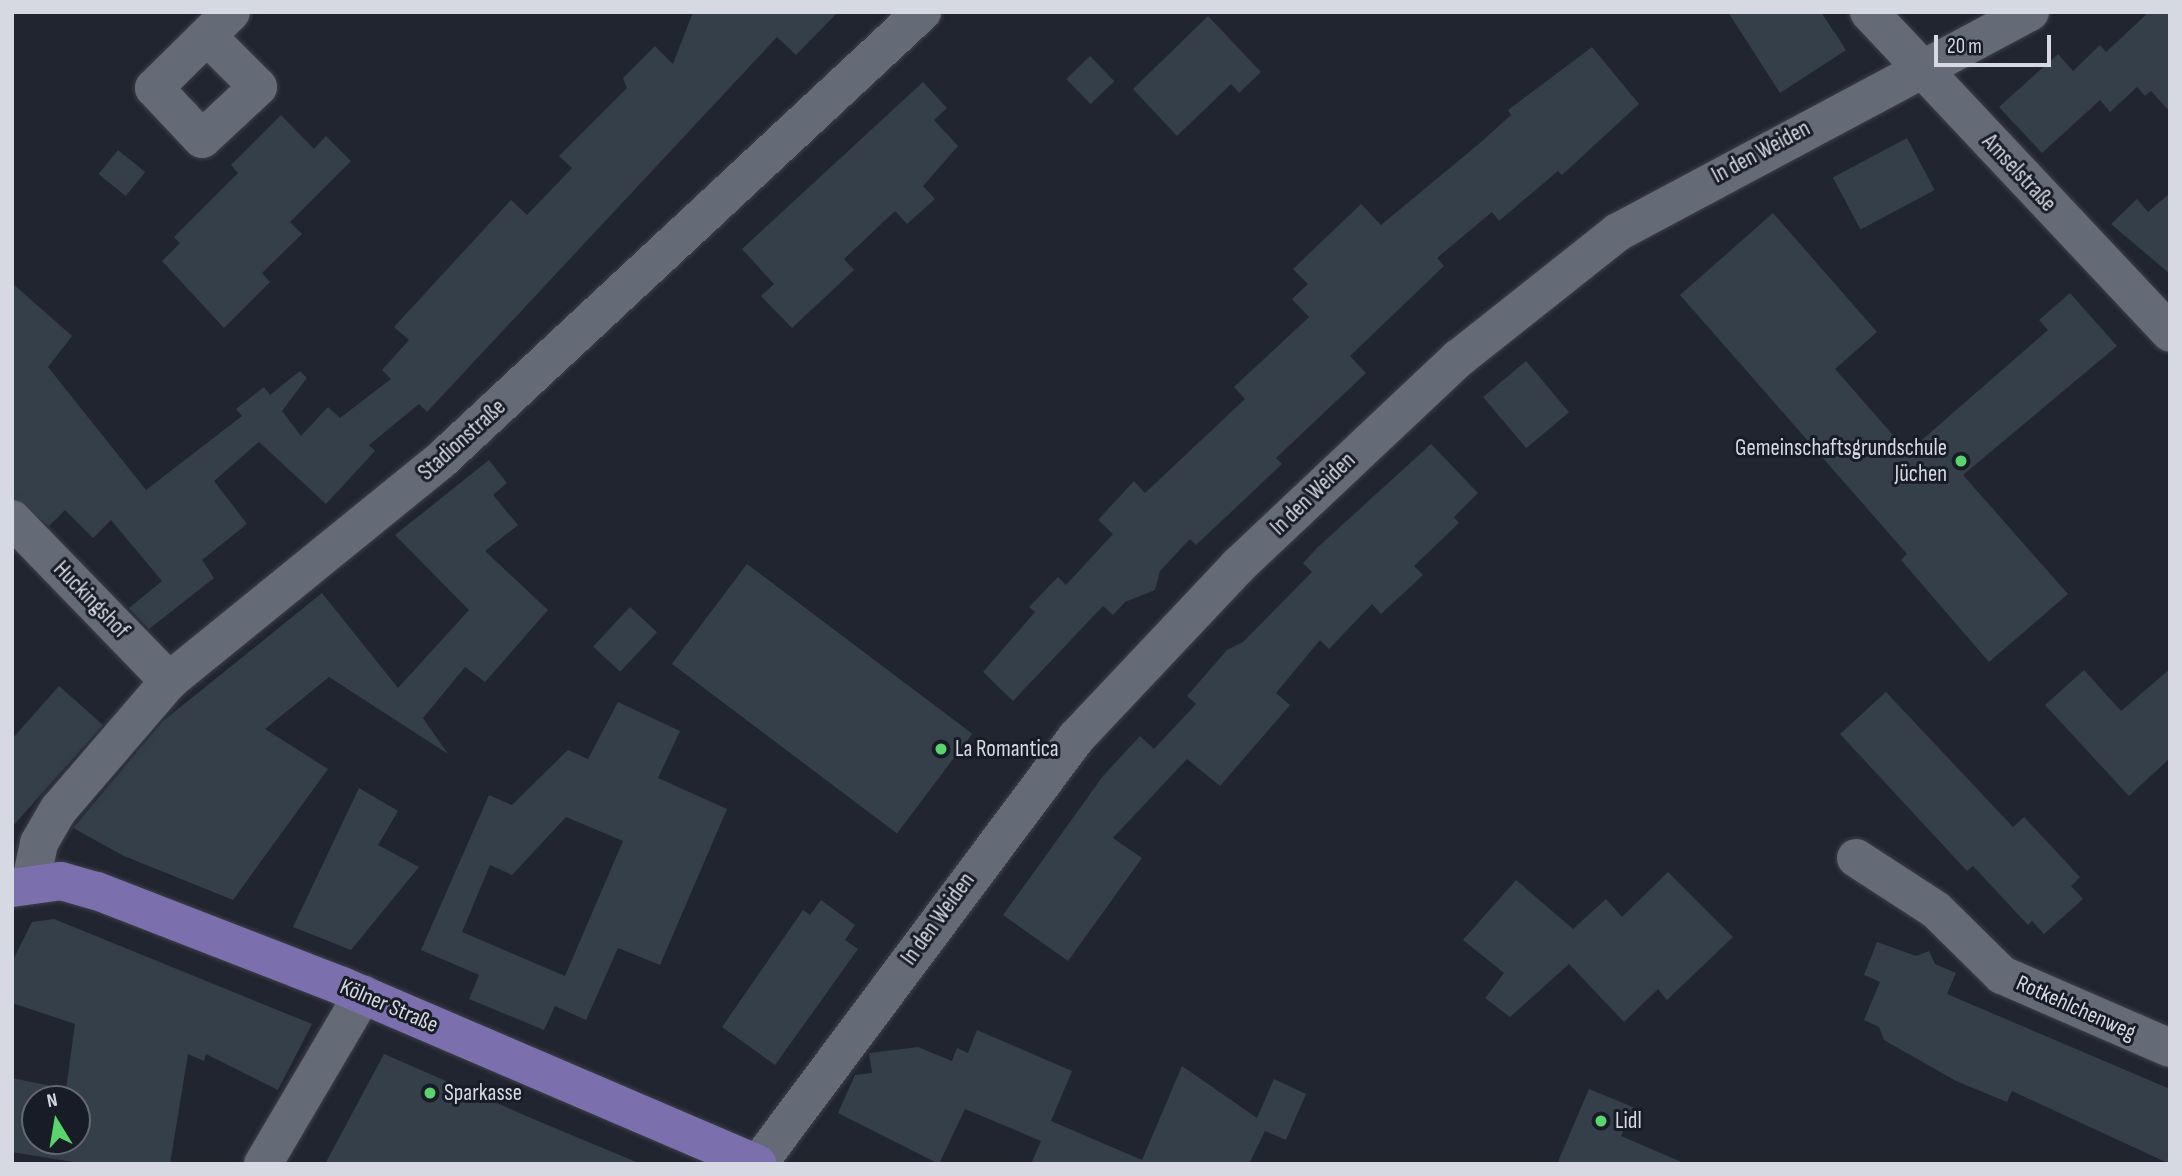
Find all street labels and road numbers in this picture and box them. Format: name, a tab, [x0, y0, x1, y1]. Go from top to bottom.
street label: In den Weiden	[1707, 115, 1815, 189]
street label: Amselstraße	[1976, 128, 2062, 218]
street label: Stadionstraße	[413, 394, 511, 486]
street label: In den Weiden	[1265, 447, 1361, 541]
street label: Huckingshof	[47, 556, 135, 644]
street label: In den Weiden	[895, 867, 981, 971]
street label: Rotkehlchenweg	[2012, 969, 2140, 1047]
street label: Kölner Straße	[336, 973, 442, 1039]

